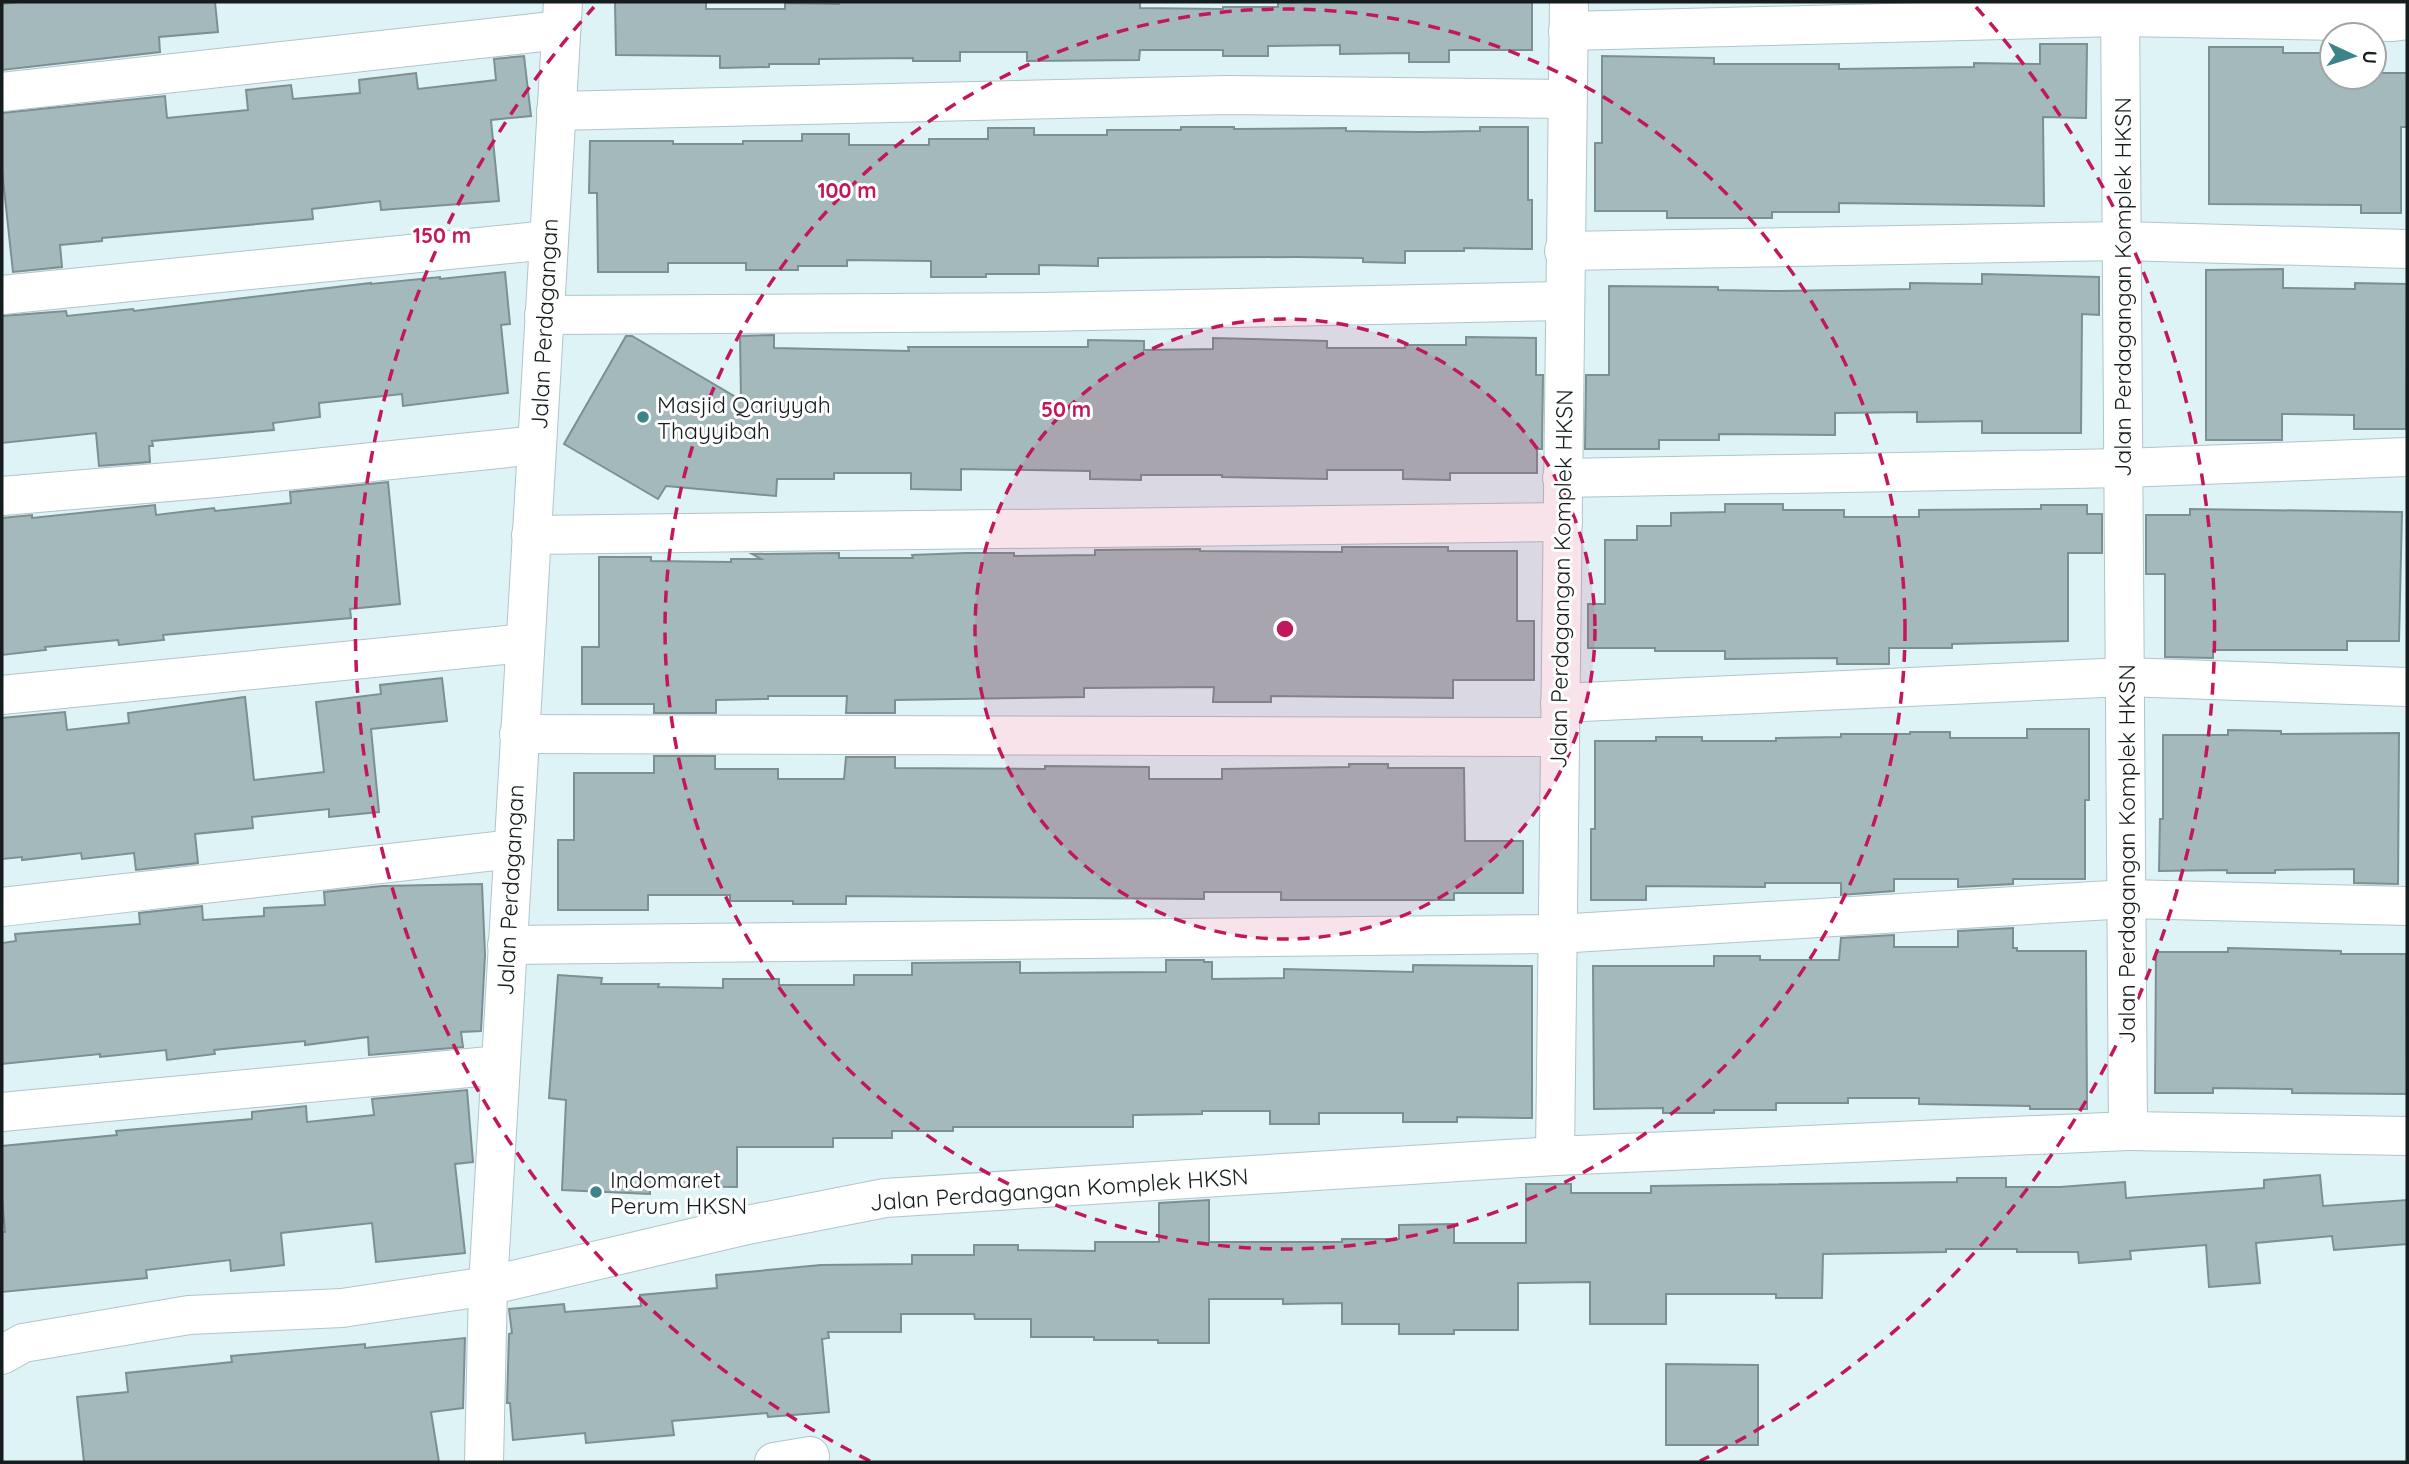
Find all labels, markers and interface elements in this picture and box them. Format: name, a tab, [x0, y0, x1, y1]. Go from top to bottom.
north arrow	[2318, 21, 2388, 91]
text: U	[2358, 50, 2382, 65]
street label: Jalan Perdagangan Komplek HKSN	[2108, 97, 2137, 477]
text: 100 m	[817, 177, 877, 203]
street label: Jalan Perdagangan	[524, 218, 564, 430]
text: 150 m	[413, 222, 471, 248]
street label: Jalan Perdagangan Komplek HKSN	[1543, 389, 1579, 769]
place label: Masjid Qariyyah Thayyibah	[657, 390, 831, 445]
text: 50 m	[1041, 396, 1091, 422]
marker: Masjid Qariyyah Thayyibah	[635, 409, 651, 425]
centre of rings	[1273, 617, 1297, 641]
street label: Jalan Perdagangan Komplek HKSN	[2112, 664, 2141, 1044]
street label: Jalan Perdagangan	[490, 784, 530, 996]
street label: Jalan Perdagangan Komplek HKSN	[869, 1161, 1249, 1217]
place label: Indomaret Perum HKSN	[610, 1165, 747, 1220]
marker: Indomaret Perum HKSN	[588, 1184, 604, 1200]

